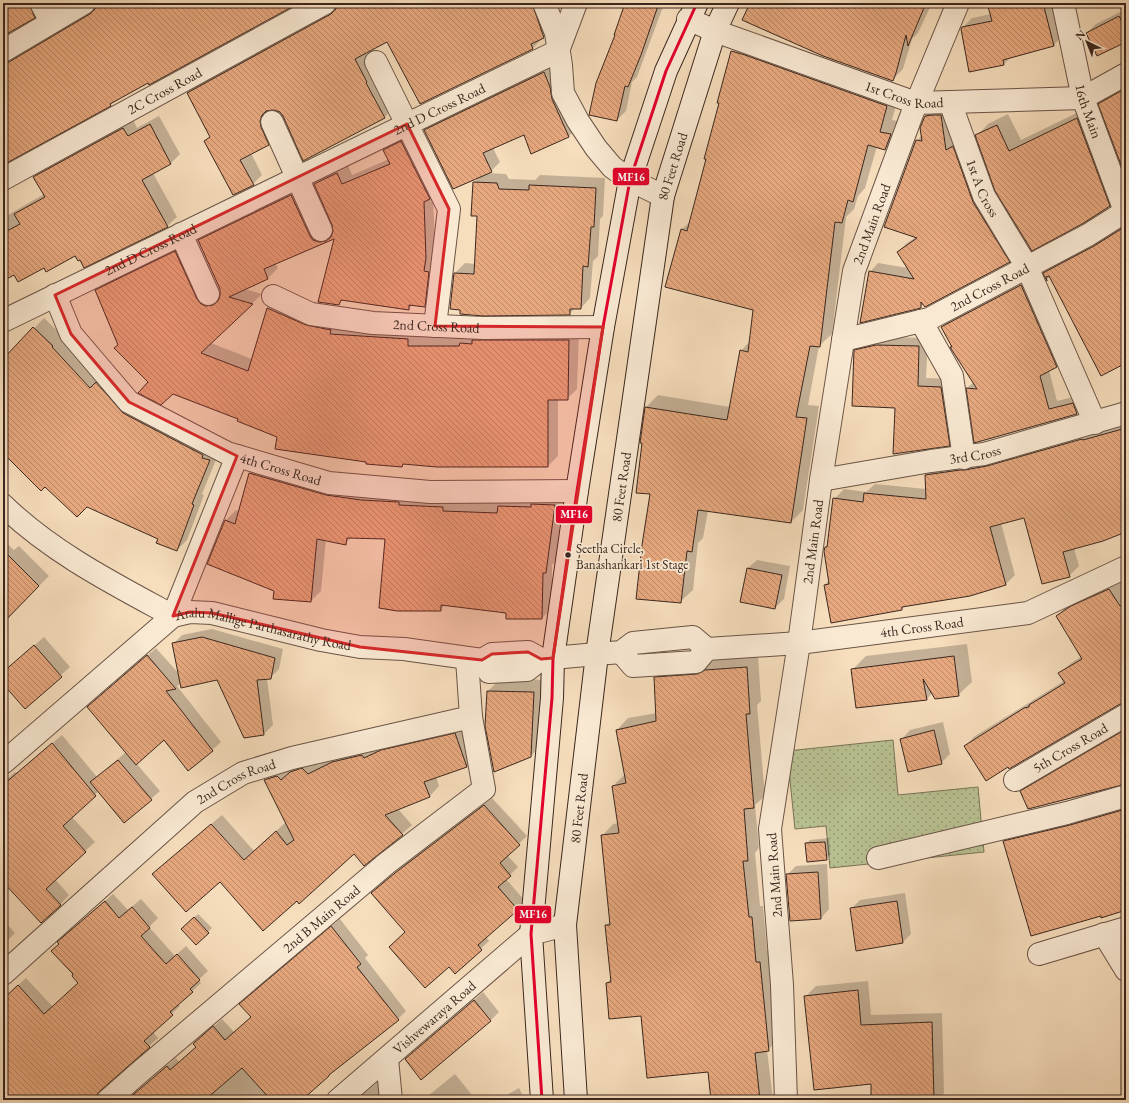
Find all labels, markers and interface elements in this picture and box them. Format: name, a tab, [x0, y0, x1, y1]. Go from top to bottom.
north arrow	[1067, 22, 1107, 62]
text: N	[1072, 26, 1088, 43]
street label: 2C Cross Road	[124, 63, 206, 118]
street label: 1st Cross Road	[862, 76, 945, 112]
street label: 2nd D Cross Road	[390, 78, 489, 139]
street label: 16th Main	[1071, 82, 1106, 141]
street label: 80 Feet Road	[654, 129, 692, 201]
street label: 1st A Cross	[962, 156, 1004, 221]
line badge: MF16	[612, 167, 650, 186]
text: MF16	[617, 170, 645, 184]
street label: 2nd Main Road	[848, 180, 895, 267]
street label: 2nd D Cross Road	[101, 219, 200, 279]
street label: 2nd Cross Road	[947, 258, 1033, 315]
street label: 2nd Cross Road	[392, 315, 481, 337]
street label: 3rd Cross	[948, 441, 1003, 468]
street label: 4th Cross Road	[238, 448, 324, 490]
street label: 80 Feet Road	[607, 450, 635, 523]
street label: 2nd Main Road	[798, 497, 827, 585]
line badge: MF16	[555, 505, 593, 524]
text: MF16	[560, 507, 588, 521]
place label: Seetha Circle, Banashankari 1st Stage	[576, 540, 688, 573]
marker: Seetha Circle, Banashankari 1st Stage	[563, 550, 573, 560]
street label: Aralu Mallige Parthasarathy Road	[172, 603, 354, 654]
street label: 4th Cross Road	[879, 612, 965, 641]
street label: 5th Cross Road	[1029, 718, 1112, 777]
street label: 2nd Cross Road	[193, 754, 279, 808]
street label: 80 Feet Road	[566, 771, 592, 844]
street label: 2nd Main Road	[762, 831, 786, 918]
street label: 2nd B Main Road	[279, 880, 364, 956]
line badge: MF16	[514, 905, 552, 924]
text: MF16	[519, 907, 547, 921]
street label: Vishvewaraya Road	[389, 976, 480, 1058]

